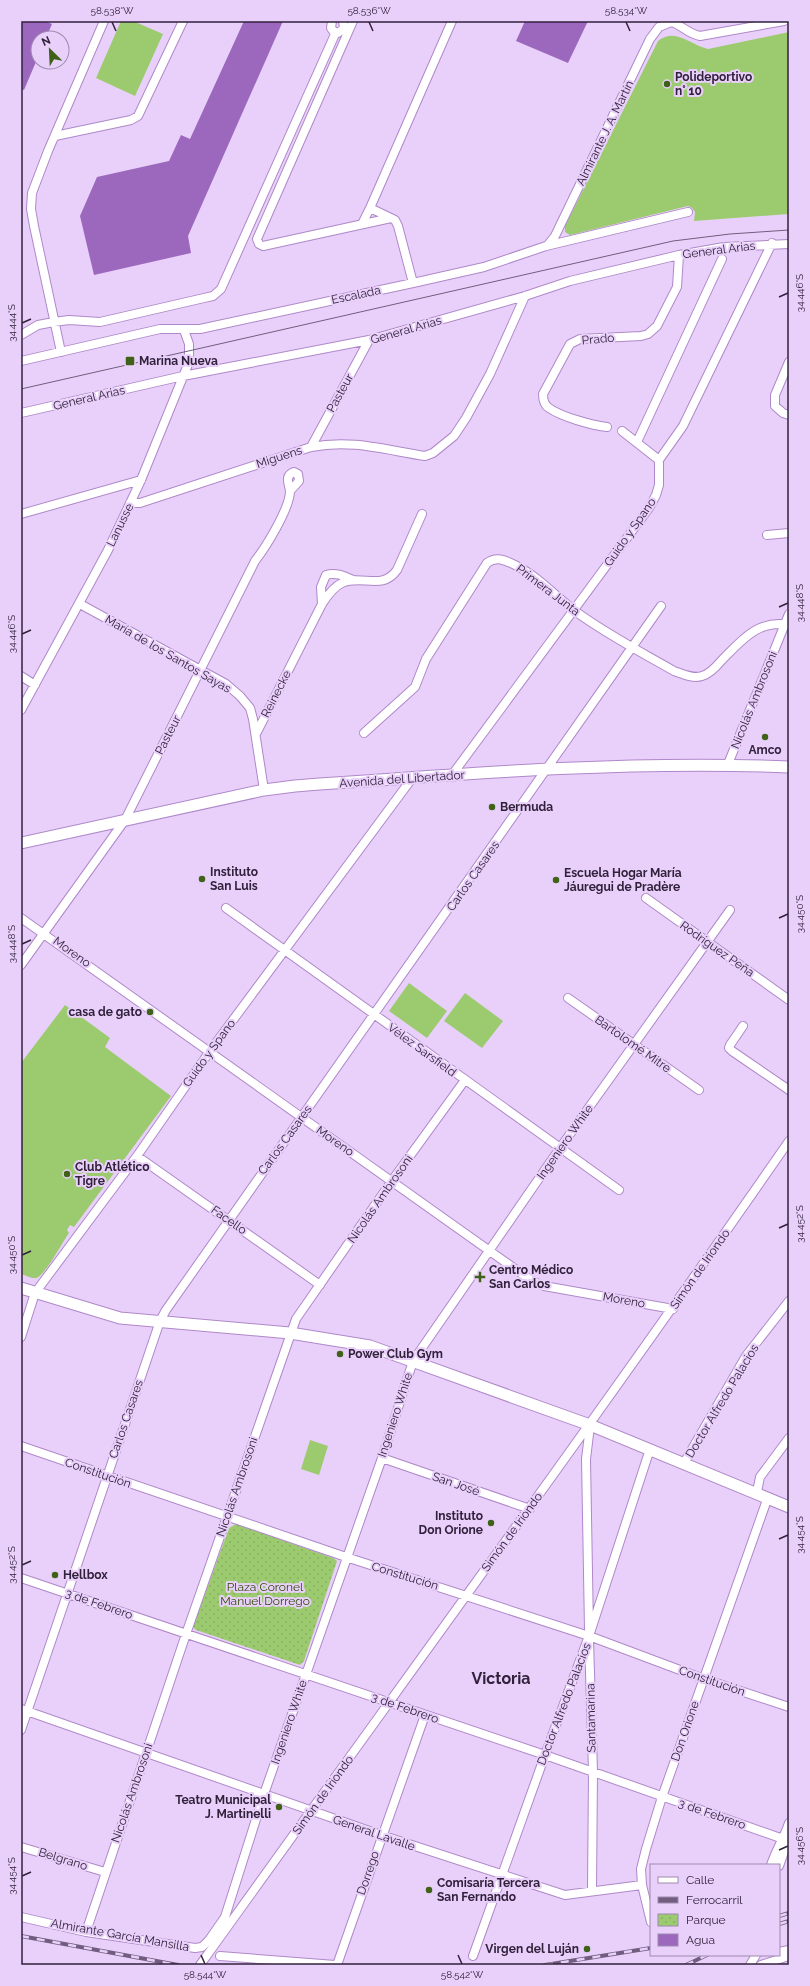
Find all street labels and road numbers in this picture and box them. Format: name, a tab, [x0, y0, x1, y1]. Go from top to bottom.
street label: Almirante J. A. Martín	[573, 78, 637, 188]
street label: General Arias	[682, 239, 756, 261]
street label: Escalada	[330, 283, 382, 307]
street label: General Arias	[369, 313, 443, 347]
street label: Prado	[581, 331, 615, 347]
street label: Pasteur	[324, 371, 357, 415]
street label: General Arias	[52, 383, 126, 413]
street label: Miguens	[254, 443, 304, 471]
street label: Guido y Spano	[601, 495, 659, 569]
street label: Lanusse	[104, 501, 136, 549]
street label: Primera Junta	[513, 561, 583, 619]
street label: María de los Santos Sayas	[102, 612, 234, 696]
street label: Nicolás Ambrosoni	[728, 649, 780, 751]
street label: Reinecke	[258, 668, 294, 720]
street label: Pasteur	[152, 712, 184, 757]
street label: Avenida del Libertador	[339, 768, 466, 790]
street label: Carlos Casares	[444, 838, 502, 914]
street label: Rodríguez Peña	[677, 918, 757, 980]
street label: Moreno	[51, 934, 93, 970]
street label: Bartolomé Mitre	[592, 1013, 674, 1075]
street label: Guido y Spano	[180, 1016, 238, 1090]
street label: Vélez Sarsfield	[385, 1020, 459, 1080]
street label: Carlos Casares	[255, 1102, 315, 1177]
street label: Ingeniero White	[534, 1102, 596, 1182]
street label: Moreno	[313, 1123, 357, 1159]
street label: Nicolás Ambrosoni	[344, 1152, 416, 1246]
street label: Facello	[209, 1203, 249, 1237]
street label: Simón de Iriondo	[667, 1226, 733, 1312]
street label: Moreno	[602, 1289, 646, 1311]
street label: Doctor Alfredo Palacios	[683, 1342, 762, 1460]
street label: Ingeniero White	[375, 1371, 415, 1459]
street label: Carlos Casares	[106, 1378, 146, 1460]
street label: Nicolás Ambrosoni	[213, 1436, 261, 1538]
street label: Constitución	[63, 1455, 133, 1491]
street label: San José	[430, 1469, 482, 1499]
street label: Simón de Iriondo	[479, 1490, 545, 1574]
street label: Constitución	[370, 1559, 440, 1593]
street label: 3 de Febrero	[63, 1586, 135, 1622]
street label: Doctor Alfredo Palacios	[534, 1641, 594, 1767]
street label: Constitución	[677, 1663, 747, 1699]
street label: Ingeniero White	[268, 1678, 310, 1766]
street label: Santamarina	[583, 1683, 599, 1753]
street label: 3 de Febrero	[369, 1690, 441, 1726]
street label: Don Orione	[668, 1699, 702, 1763]
street label: Nicolás Ambrosoni	[108, 1742, 156, 1844]
street label: Simón de Iriondo	[290, 1753, 356, 1837]
street label: 3 de Febrero	[676, 1796, 748, 1832]
street label: General Lavalle	[331, 1812, 417, 1854]
street label: Belgrano	[37, 1845, 89, 1873]
street label: Dorrego	[354, 1849, 382, 1897]
street label: Almirante García Mansilla	[50, 1916, 190, 1954]

